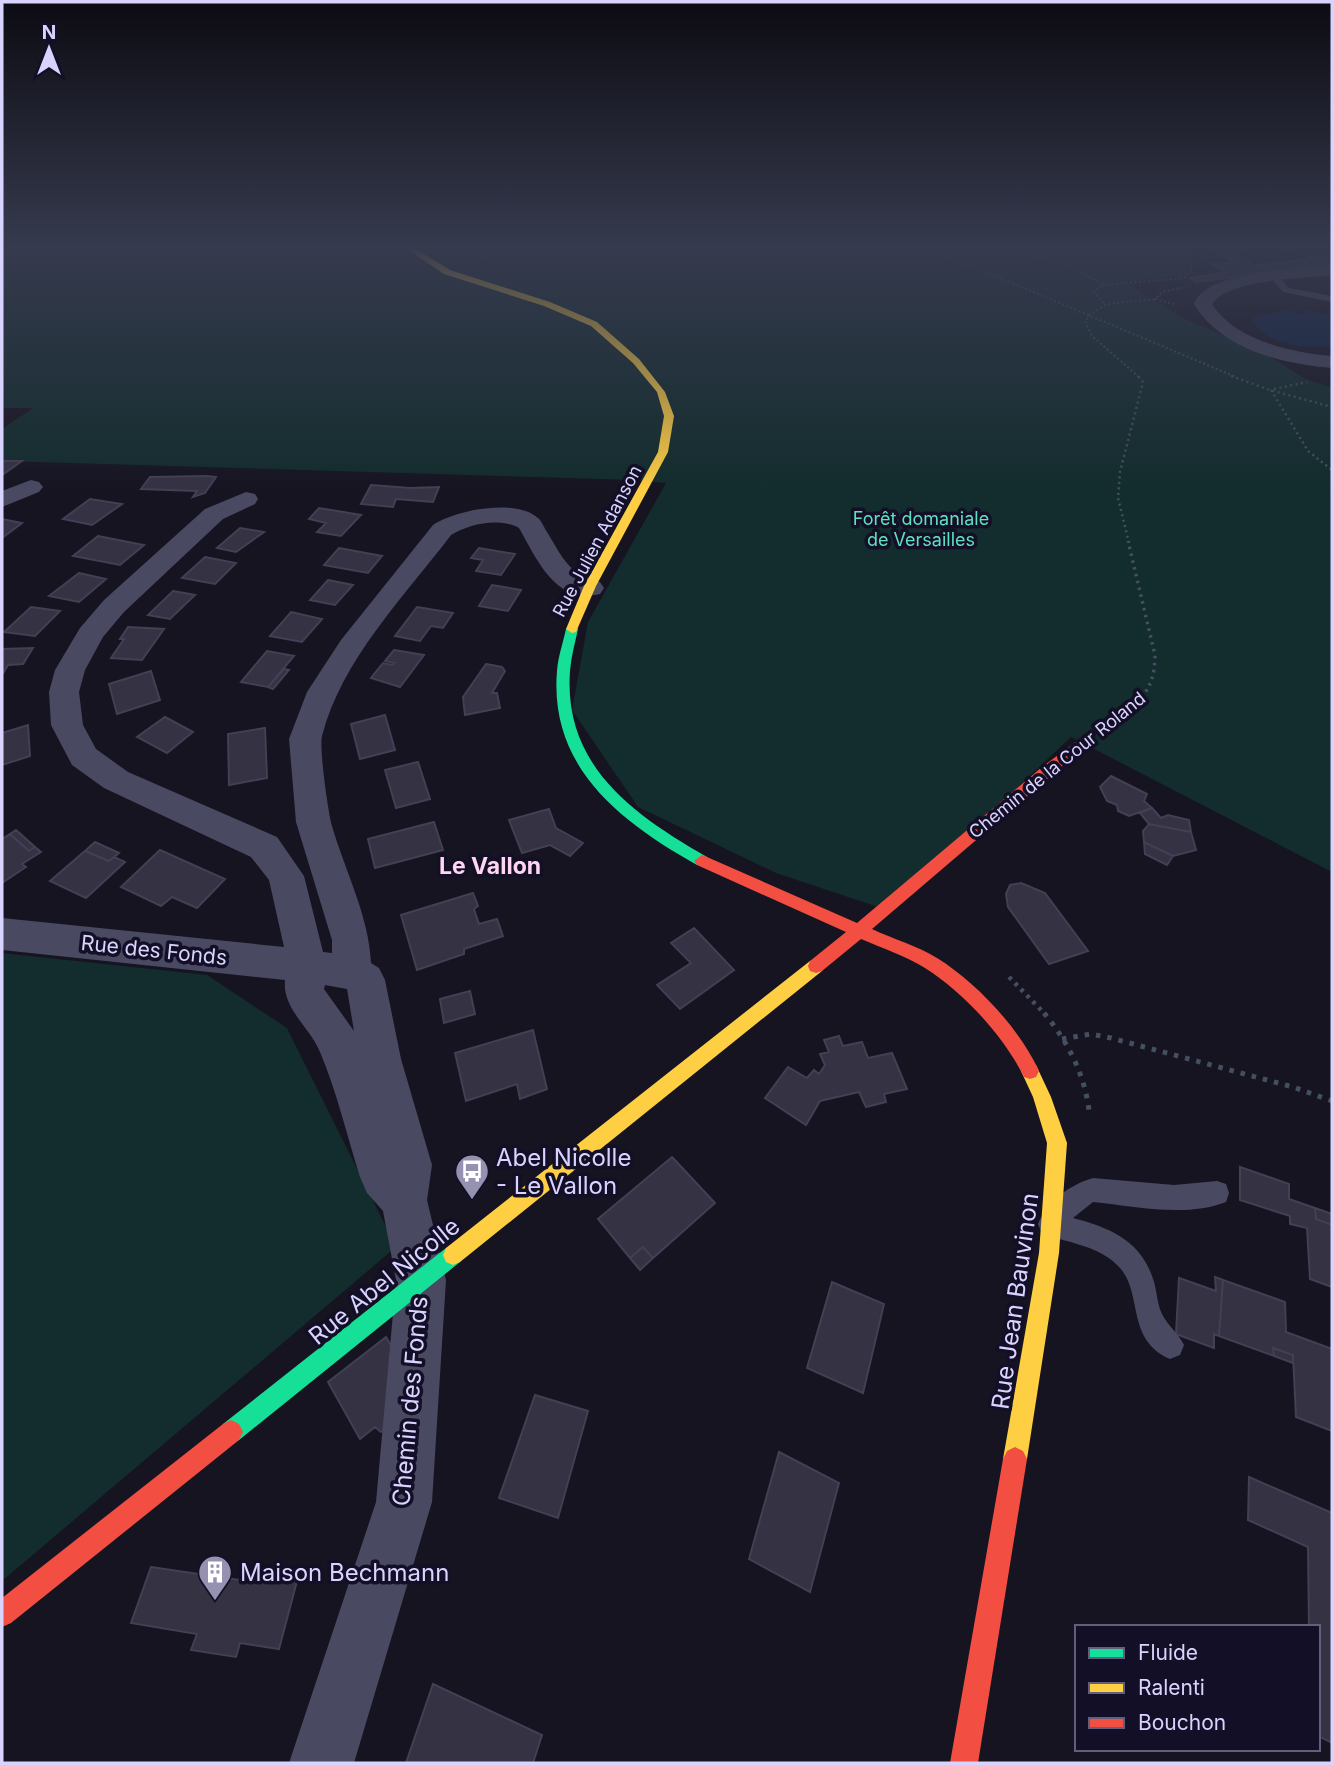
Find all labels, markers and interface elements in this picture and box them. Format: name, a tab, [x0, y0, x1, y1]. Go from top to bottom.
north arrow	[14, 14, 84, 84]
text: N	[42, 21, 56, 44]
street label: Rue Julien Adanson	[548, 462, 646, 620]
park label: Forêt domaniale de Versailles	[853, 508, 989, 550]
street label: Chemin de la Cour Roland	[965, 687, 1149, 843]
district label: Le Vallon	[439, 852, 541, 880]
street label: Rue des Fonds	[80, 930, 228, 970]
place label: Abel Nicolle - Le Vallon	[496, 1143, 631, 1200]
bus stop icon: Abel Nicolle - Le Vallon	[453, 1152, 491, 1201]
street label: Rue Jean Bauvinon	[985, 1191, 1045, 1411]
street label: Rue Abel Nicolle	[303, 1211, 465, 1351]
street label: Chemin des Fonds	[386, 1295, 434, 1507]
building icon: Maison Bechmann	[196, 1553, 234, 1602]
place label: Maison Bechmann	[240, 1558, 449, 1587]
legend	[1075, 1625, 1320, 1751]
text: Fluide	[1138, 1640, 1198, 1665]
text: Ralenti	[1138, 1675, 1205, 1700]
text: Bouchon	[1138, 1710, 1226, 1735]

